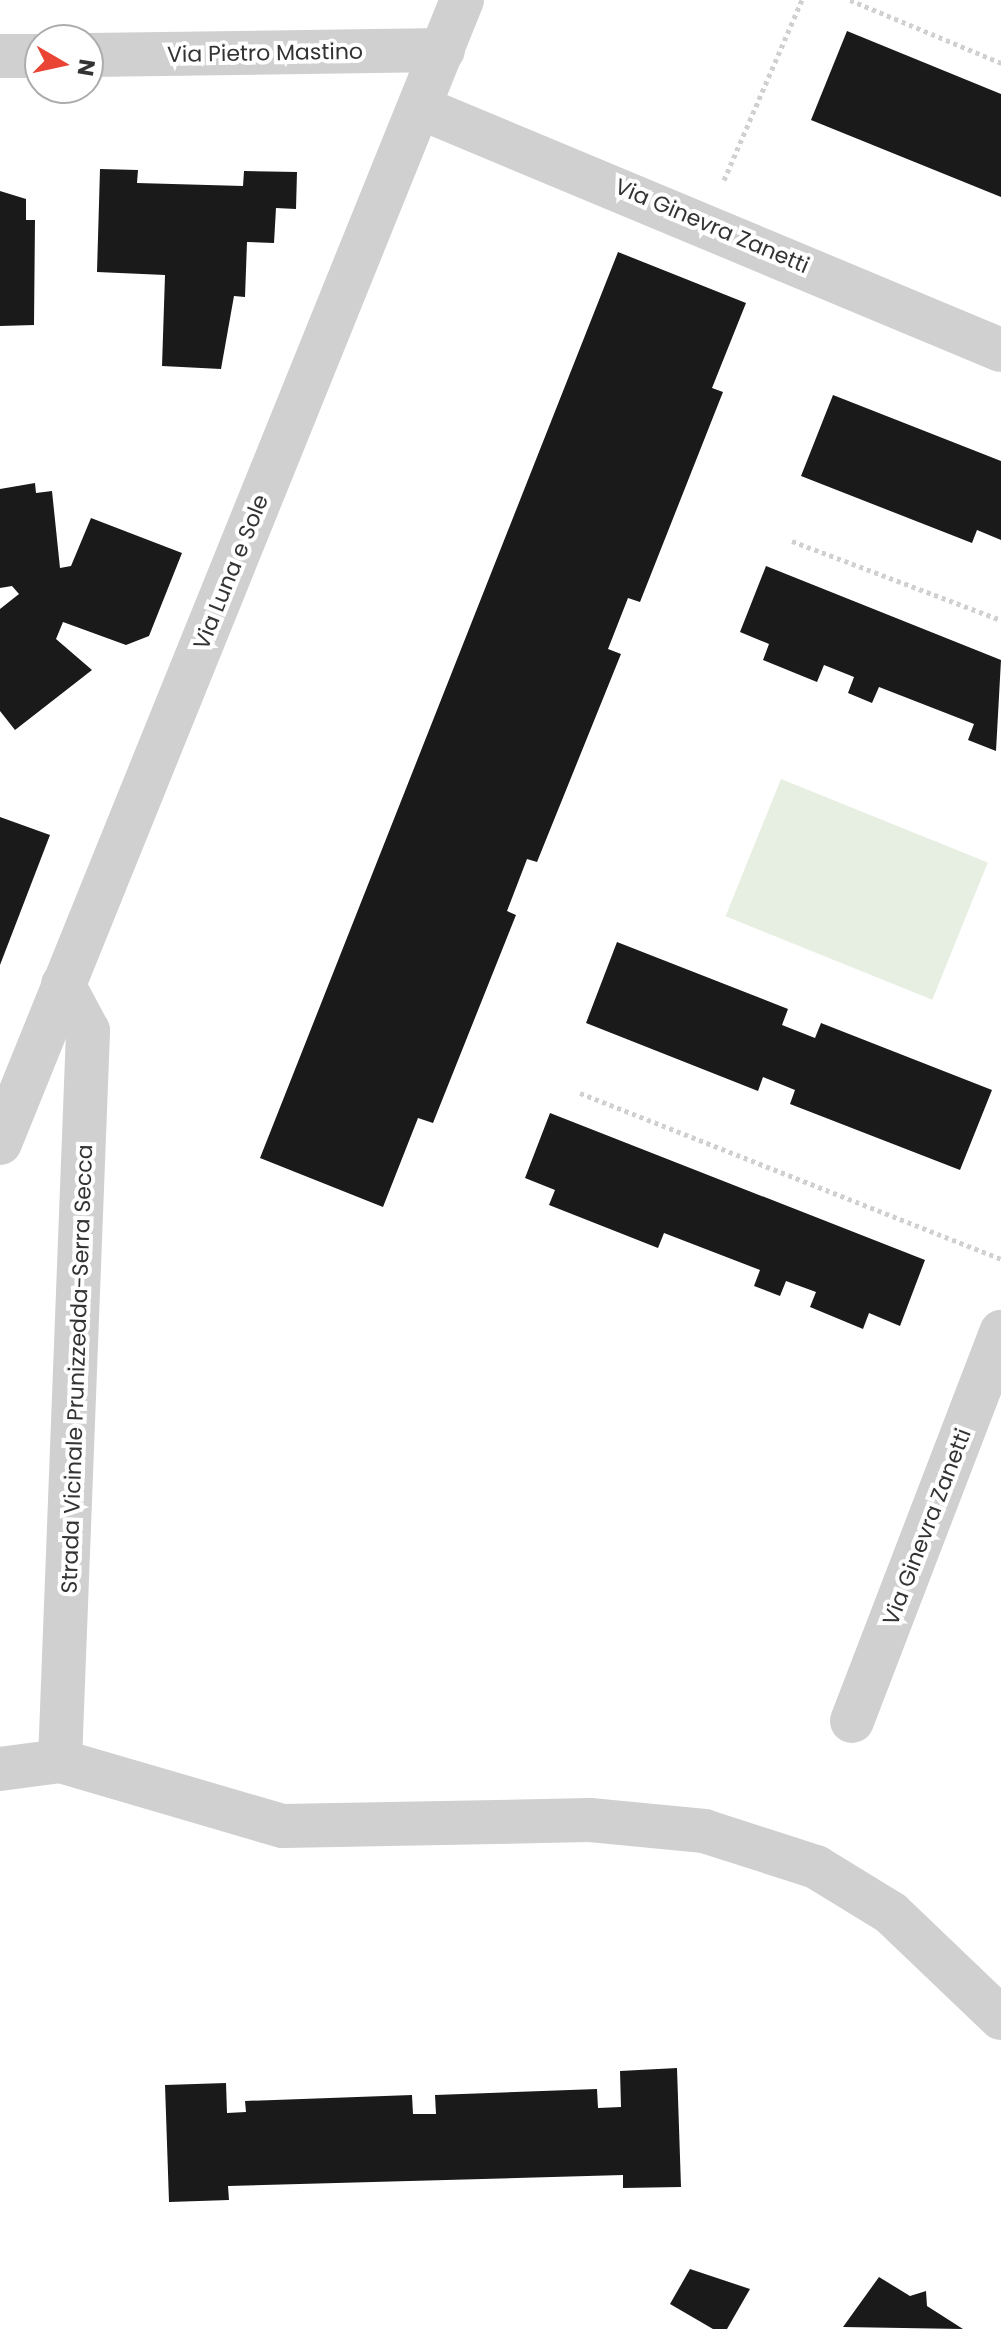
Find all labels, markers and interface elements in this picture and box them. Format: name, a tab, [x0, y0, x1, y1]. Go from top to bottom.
north arrow	[24, 24, 104, 104]
street label: Via Pietro Mastino	[167, 38, 363, 68]
text: N	[70, 57, 103, 78]
street label: Via Ginevra Zanetti	[611, 173, 813, 279]
street label: Via Luna e Sole	[188, 491, 274, 653]
street label: Strada Vicinale Prunizzedda-Serra Secca	[56, 1144, 98, 1594]
street label: Via Ginevra Zanetti	[877, 1425, 977, 1629]

